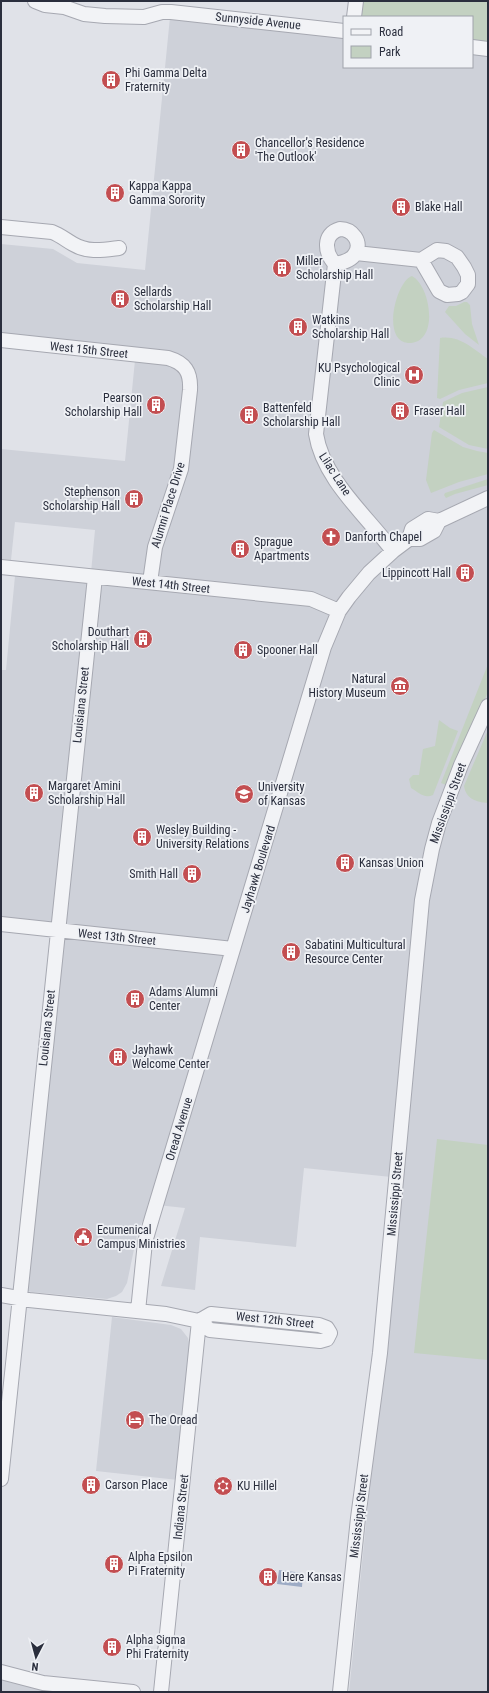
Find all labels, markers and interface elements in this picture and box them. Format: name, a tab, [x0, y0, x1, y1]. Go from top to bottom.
street label: Sunnyside Avenue	[215, 10, 302, 32]
legend	[343, 16, 473, 68]
text: Road	[379, 25, 403, 39]
text: Park	[379, 45, 401, 59]
place label: Phi Gamma Delta Fraternity	[125, 66, 207, 94]
building icon: Phi Gamma Delta Fraternity	[100, 69, 122, 91]
place label: Chancellor’s Residence 'The Outlook'	[255, 136, 365, 164]
building icon: Chancellor’s Residence 'The Outlook'	[230, 139, 252, 161]
place label: Kappa Kappa Gamma Sorority	[129, 179, 205, 207]
building icon: Kappa Kappa Gamma Sorority	[104, 182, 126, 204]
building icon: Blake Hall	[390, 196, 412, 218]
place label: Blake Hall	[415, 200, 462, 214]
place label: Miller Scholarship Hall	[296, 254, 373, 282]
building icon: Miller Scholarship Hall	[271, 257, 293, 279]
place label: Sellards Scholarship Hall	[134, 285, 211, 313]
building icon: Sellards Scholarship Hall	[109, 288, 131, 310]
place label: Watkins Scholarship Hall	[312, 313, 389, 341]
building icon: Watkins Scholarship Hall	[287, 316, 309, 338]
street label: West 15th Street	[49, 339, 129, 361]
place label: KU Psychological Clinic	[318, 361, 400, 389]
hospital icon: KU Psychological Clinic	[403, 364, 425, 386]
place label: Pearson Scholarship Hall	[65, 391, 142, 419]
building icon: Pearson Scholarship Hall	[145, 394, 167, 416]
building icon: Fraser Hall	[389, 400, 411, 422]
place label: Battenfeld Scholarship Hall	[263, 401, 340, 429]
building icon: Battenfeld Scholarship Hall	[238, 404, 260, 426]
place label: Fraser Hall	[414, 404, 465, 418]
street label: Lilac Lane	[316, 450, 354, 498]
street label: Alumni Place Drive	[148, 460, 188, 550]
place label: Stephenson Scholarship Hall	[43, 485, 120, 513]
building icon: Stephenson Scholarship Hall	[123, 488, 145, 510]
church icon: Danforth Chapel	[320, 526, 342, 548]
place label: Danforth Chapel	[345, 530, 422, 544]
place label: Sprague Apartments	[254, 535, 310, 563]
building icon: Sprague Apartments	[229, 538, 251, 560]
building icon: Lippincott Hall	[454, 562, 476, 584]
place label: Lippincott Hall	[382, 566, 451, 580]
street label: West 14th Street	[131, 574, 211, 596]
place label: Douthart Scholarship Hall	[52, 625, 129, 653]
building icon: Douthart Scholarship Hall	[132, 628, 154, 650]
building icon: Spooner Hall	[232, 639, 254, 661]
place label: Spooner Hall	[257, 643, 318, 657]
street label: Louisiana Street	[70, 666, 92, 744]
place label: Natural History Museum	[309, 672, 386, 700]
museum icon: Natural History Museum	[389, 675, 411, 697]
street label: Mississippi Street	[427, 760, 469, 845]
place label: Margaret Amini Scholarship Hall	[48, 779, 125, 807]
place label: University of Kansas	[258, 780, 305, 808]
building icon: Margaret Amini Scholarship Hall	[23, 782, 45, 804]
school or university icon: University of Kansas	[233, 783, 255, 805]
place label: Wesley Building - University Relations	[156, 823, 249, 851]
street label: Jayhawk Boulevard	[238, 823, 278, 915]
building icon: Wesley Building - University Relations	[131, 826, 153, 848]
building icon: Kansas Union	[334, 852, 356, 874]
place label: Kansas Union	[359, 856, 424, 870]
building icon: Smith Hall	[181, 863, 203, 885]
place label: Smith Hall	[129, 867, 178, 881]
street label: West 13th Street	[77, 926, 157, 948]
place label: Sabatini Multicultural Resource Center	[305, 938, 406, 966]
building icon: Sabatini Multicultural Resource Center	[280, 941, 302, 963]
place label: Adams Alumni Center	[149, 985, 218, 1013]
building icon: Adams Alumni Center	[124, 988, 146, 1010]
street label: Louisiana Street	[36, 989, 58, 1067]
place label: Jayhawk Welcome Center	[132, 1043, 210, 1071]
building icon: Jayhawk Welcome Center	[107, 1046, 129, 1068]
street label: Oread Avenue	[163, 1095, 195, 1162]
street label: Mississippi Street	[384, 1151, 406, 1237]
place label: Ecumenical Campus Ministries	[97, 1223, 185, 1251]
public building icon: Ecumenical Campus Ministries	[72, 1226, 94, 1248]
street label: West 12th Street	[235, 1309, 315, 1331]
hotel icon: The Oread	[124, 1409, 146, 1431]
place label: The Oread	[149, 1413, 198, 1427]
street label: Indiana Street	[171, 1473, 191, 1540]
street label: Mississippi Street	[347, 1473, 371, 1559]
building icon: Carson Place	[80, 1474, 102, 1496]
synagogue icon: KU Hillel	[212, 1475, 234, 1497]
place label: Carson Place	[105, 1478, 168, 1492]
place label: KU Hillel	[237, 1479, 277, 1493]
place label: Alpha Epsilon Pi Fraternity	[128, 1550, 193, 1578]
building icon: Alpha Epsilon Pi Fraternity	[103, 1553, 125, 1575]
building icon: Here Kansas	[257, 1566, 279, 1588]
place label: Here Kansas	[282, 1570, 342, 1584]
place label: Alpha Sigma Phi Fraternity	[126, 1633, 189, 1661]
building icon: Alpha Sigma Phi Fraternity	[101, 1636, 123, 1658]
north arrow	[16, 1637, 56, 1677]
text: N	[31, 1660, 39, 1673]

